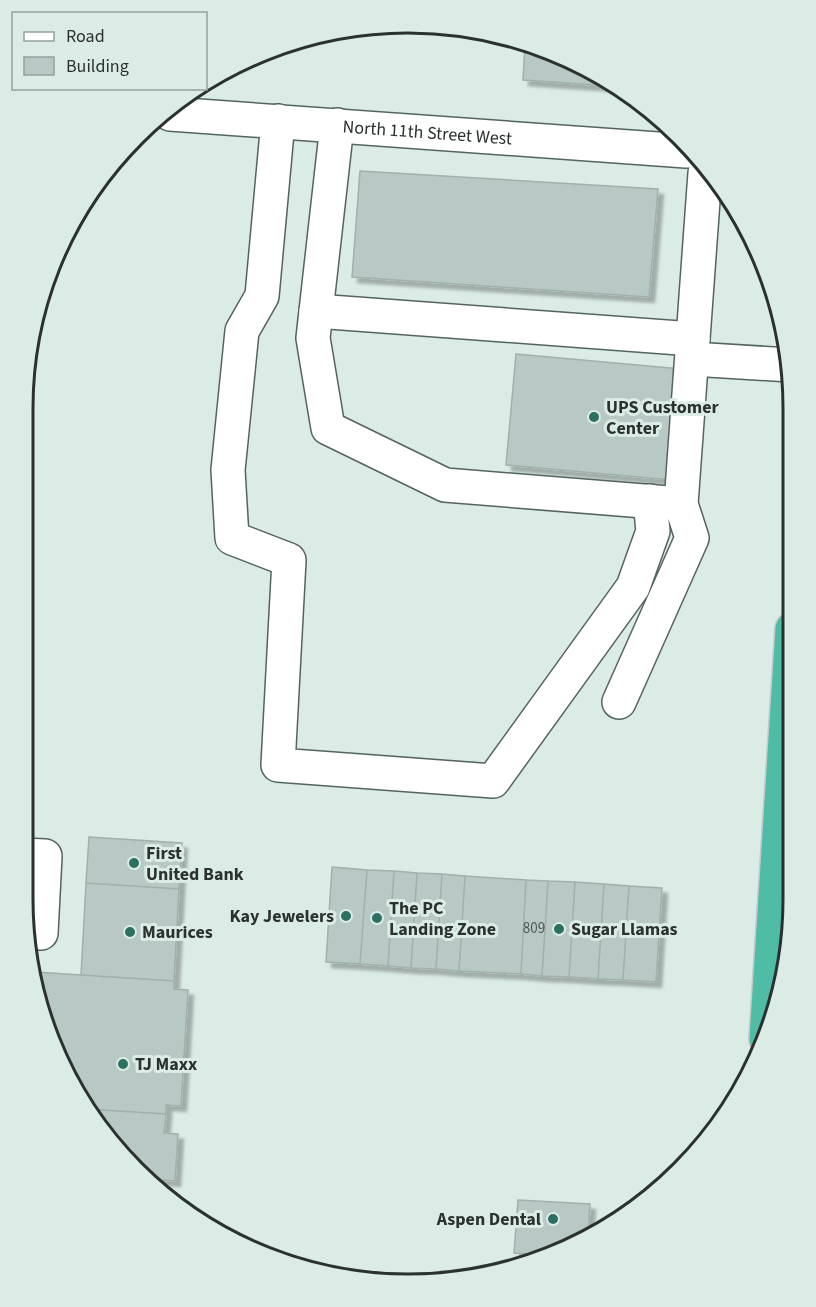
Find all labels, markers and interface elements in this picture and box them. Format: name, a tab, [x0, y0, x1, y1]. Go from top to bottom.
legend	[12, 12, 207, 90]
text: Road	[66, 24, 105, 49]
text: Building	[66, 54, 129, 79]
street label: North 11th Street West	[342, 114, 513, 151]
place label: UPS Customer Center	[606, 395, 720, 441]
marker: UPS Customer Center	[587, 410, 601, 424]
place label: First United Bank	[146, 841, 244, 887]
marker: First United Bank	[127, 856, 141, 870]
place label: The PC Landing Zone	[389, 896, 496, 942]
place label: Kay Jewelers	[229, 904, 334, 929]
marker: Kay Jewelers	[339, 909, 353, 923]
marker: The PC Landing Zone	[370, 911, 384, 925]
place label: Sugar Llamas	[571, 917, 678, 942]
house number: 809	[523, 918, 545, 939]
place label: Maurices	[142, 920, 213, 945]
marker: Sugar Llamas	[552, 922, 566, 936]
marker: Maurices	[123, 925, 137, 939]
place label: TJ Maxx	[135, 1052, 197, 1077]
marker: TJ Maxx	[116, 1057, 130, 1071]
place label: Aspen Dental	[436, 1207, 541, 1232]
marker: Aspen Dental	[546, 1212, 560, 1226]

